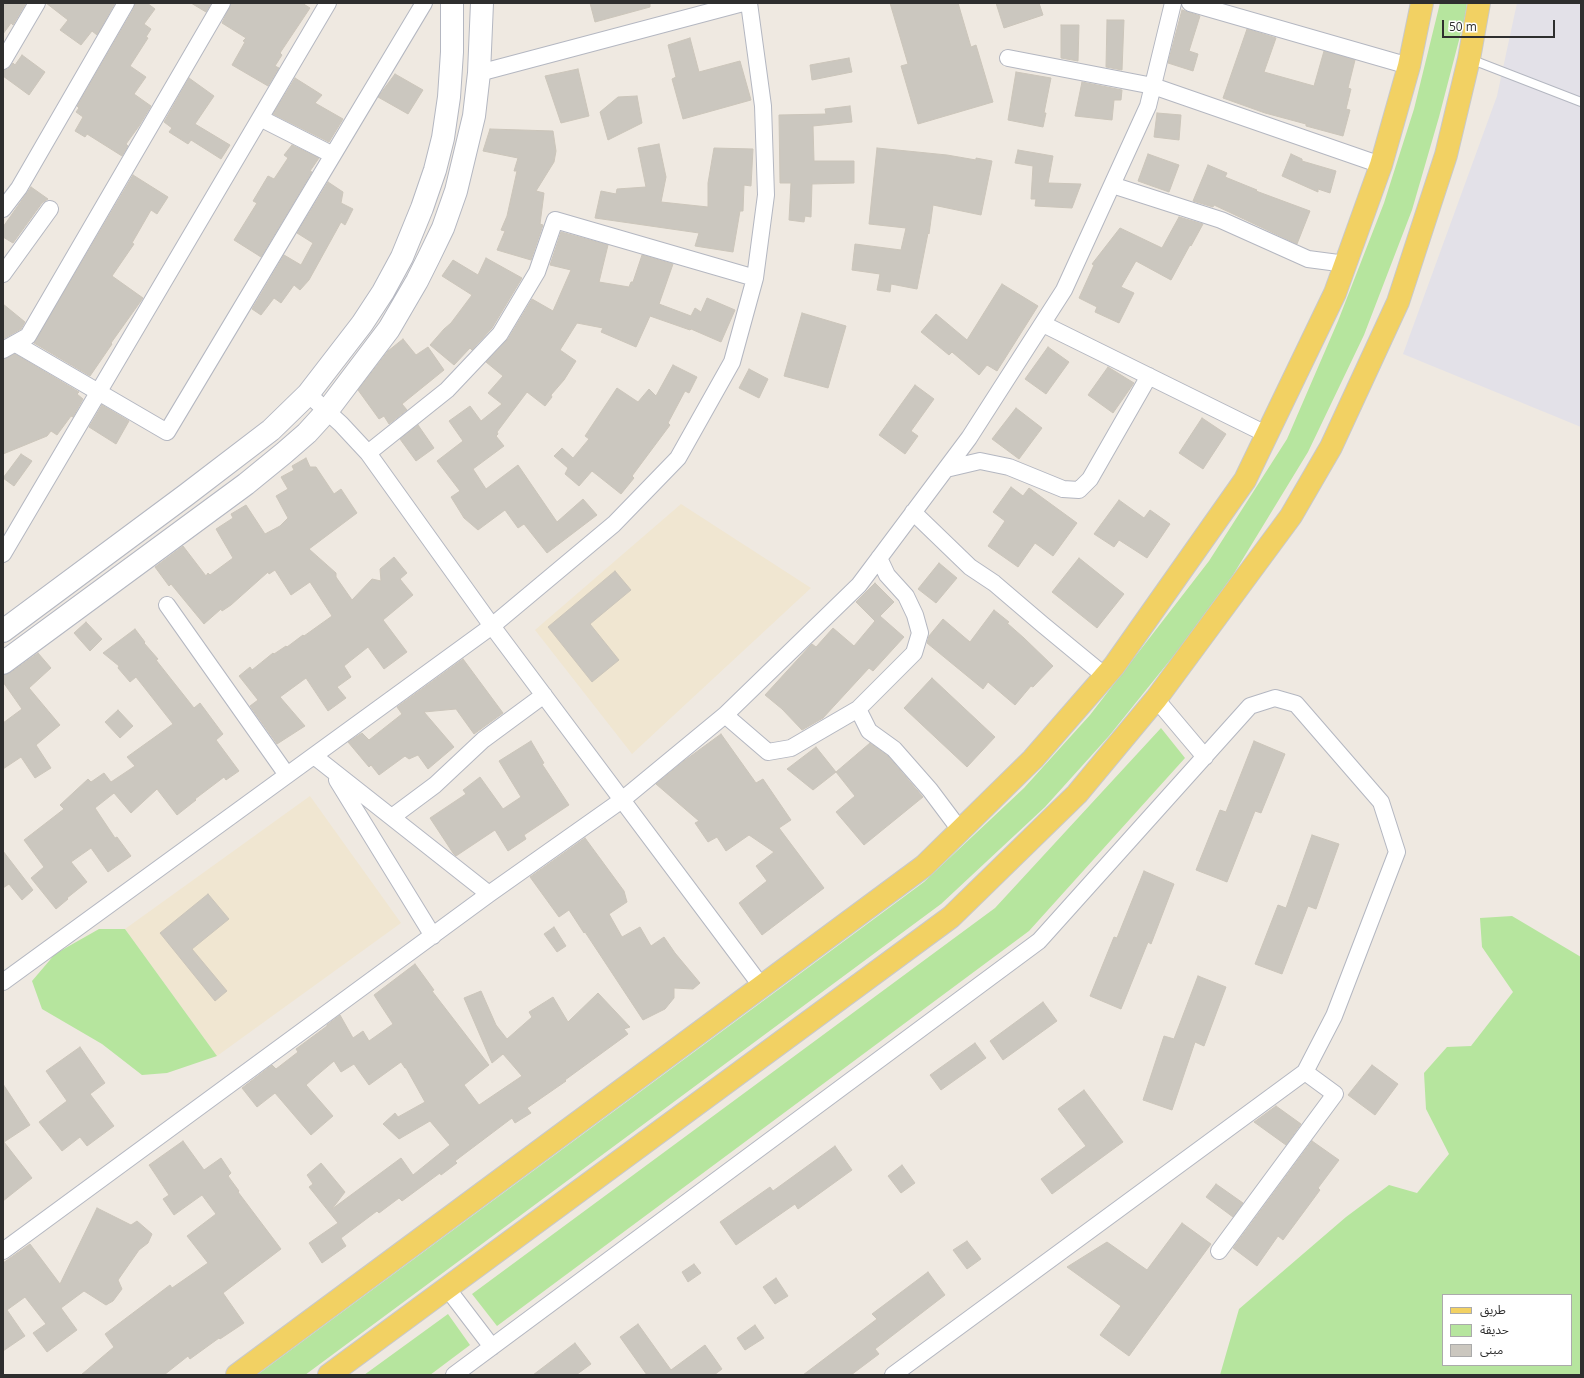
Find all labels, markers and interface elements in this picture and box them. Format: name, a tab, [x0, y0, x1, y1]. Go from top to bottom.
scale bar	[1444, 12, 1557, 38]
text: 50 m	[1449, 18, 1477, 35]
legend	[1442, 1294, 1572, 1366]
text: طريق	[1480, 1301, 1506, 1318]
text: حديقة	[1480, 1321, 1509, 1338]
text: مبنى	[1480, 1341, 1503, 1358]

